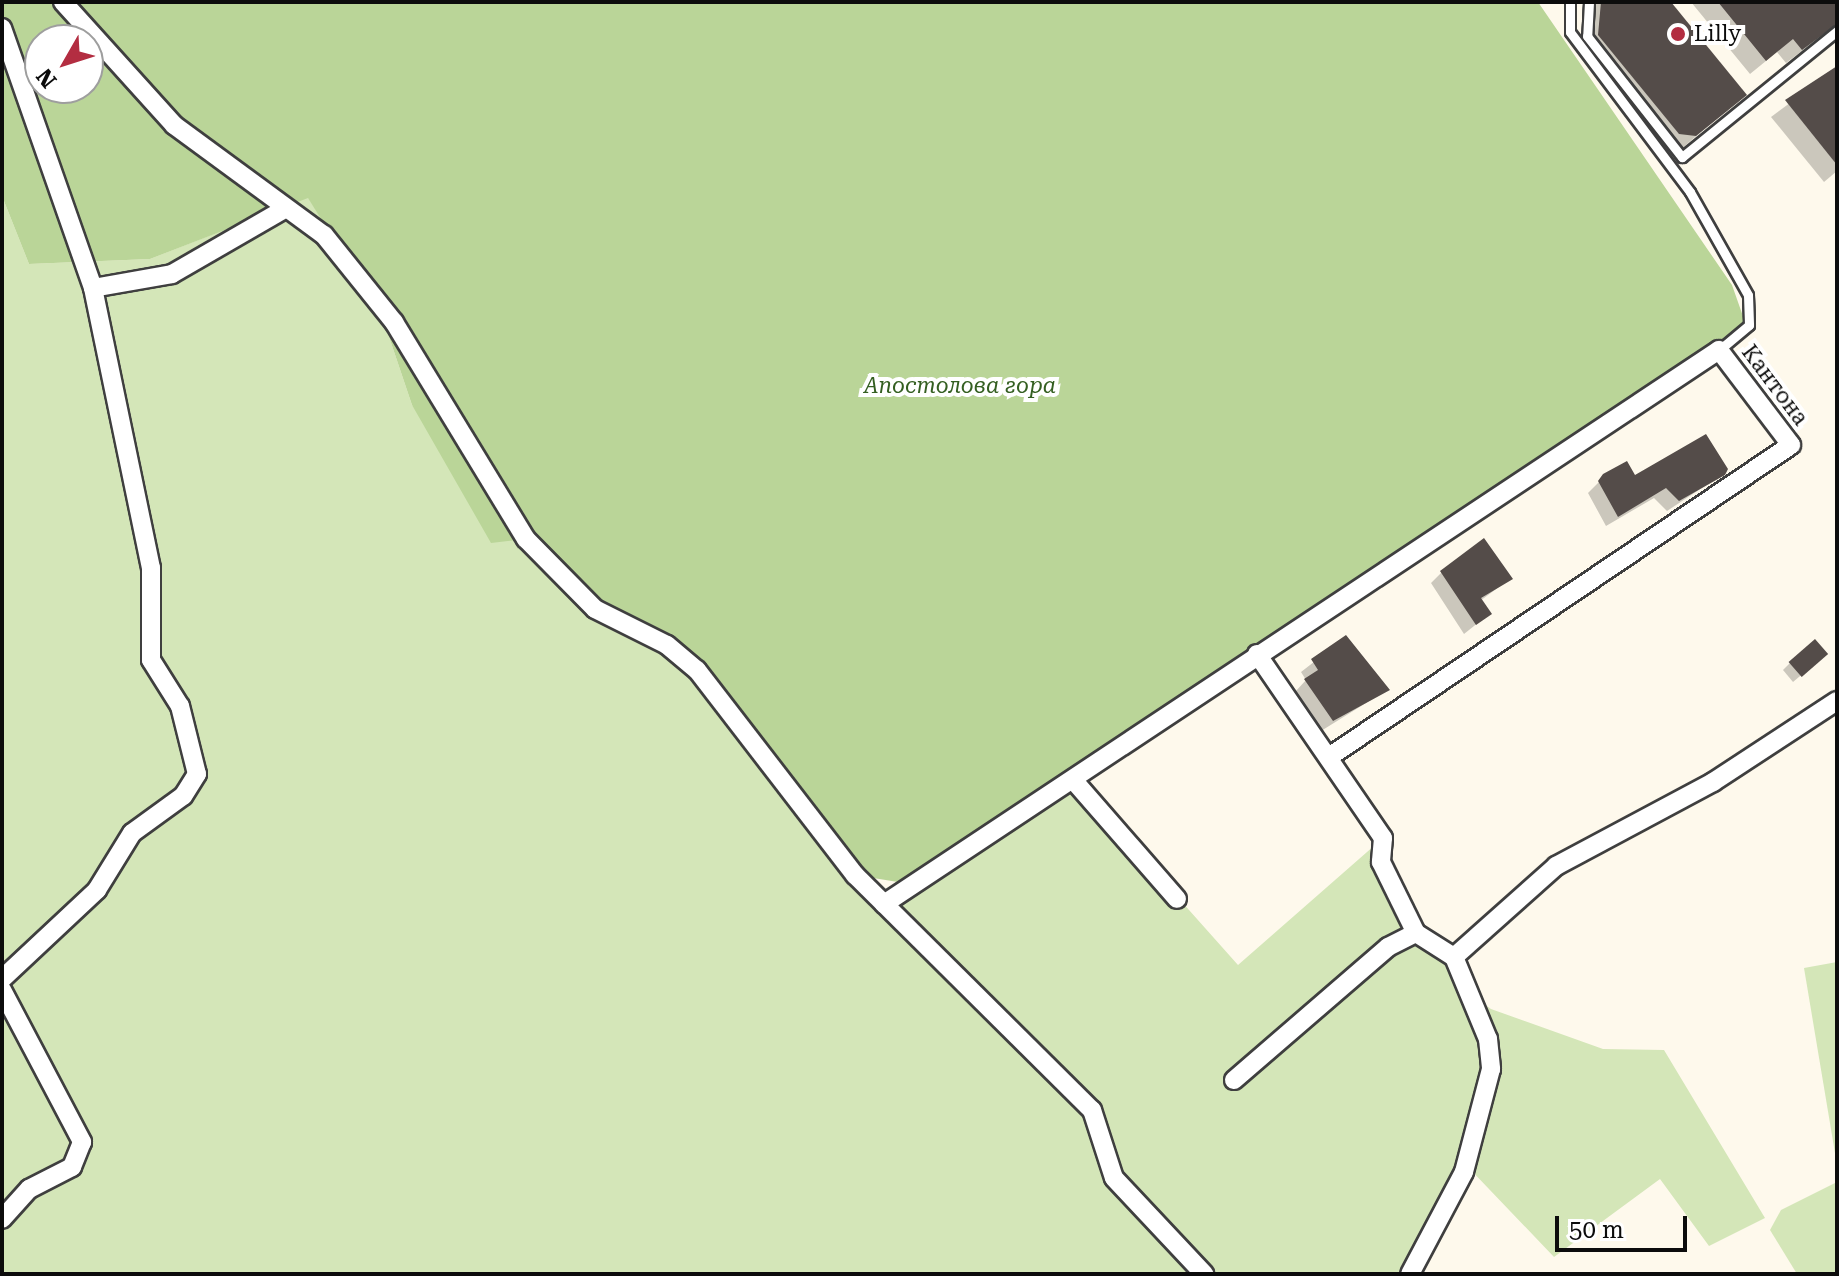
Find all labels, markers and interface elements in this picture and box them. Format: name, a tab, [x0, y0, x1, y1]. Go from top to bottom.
place label: Lilly	[1694, 21, 1741, 47]
north arrow	[24, 24, 104, 104]
marker: Lilly	[1669, 25, 1687, 43]
text: N	[31, 64, 62, 93]
street label: Кантона	[1736, 340, 1814, 430]
park label: Апостолова гора	[864, 373, 1056, 399]
scale bar	[1559, 1200, 1691, 1250]
text: 50 m	[1569, 1216, 1624, 1244]

